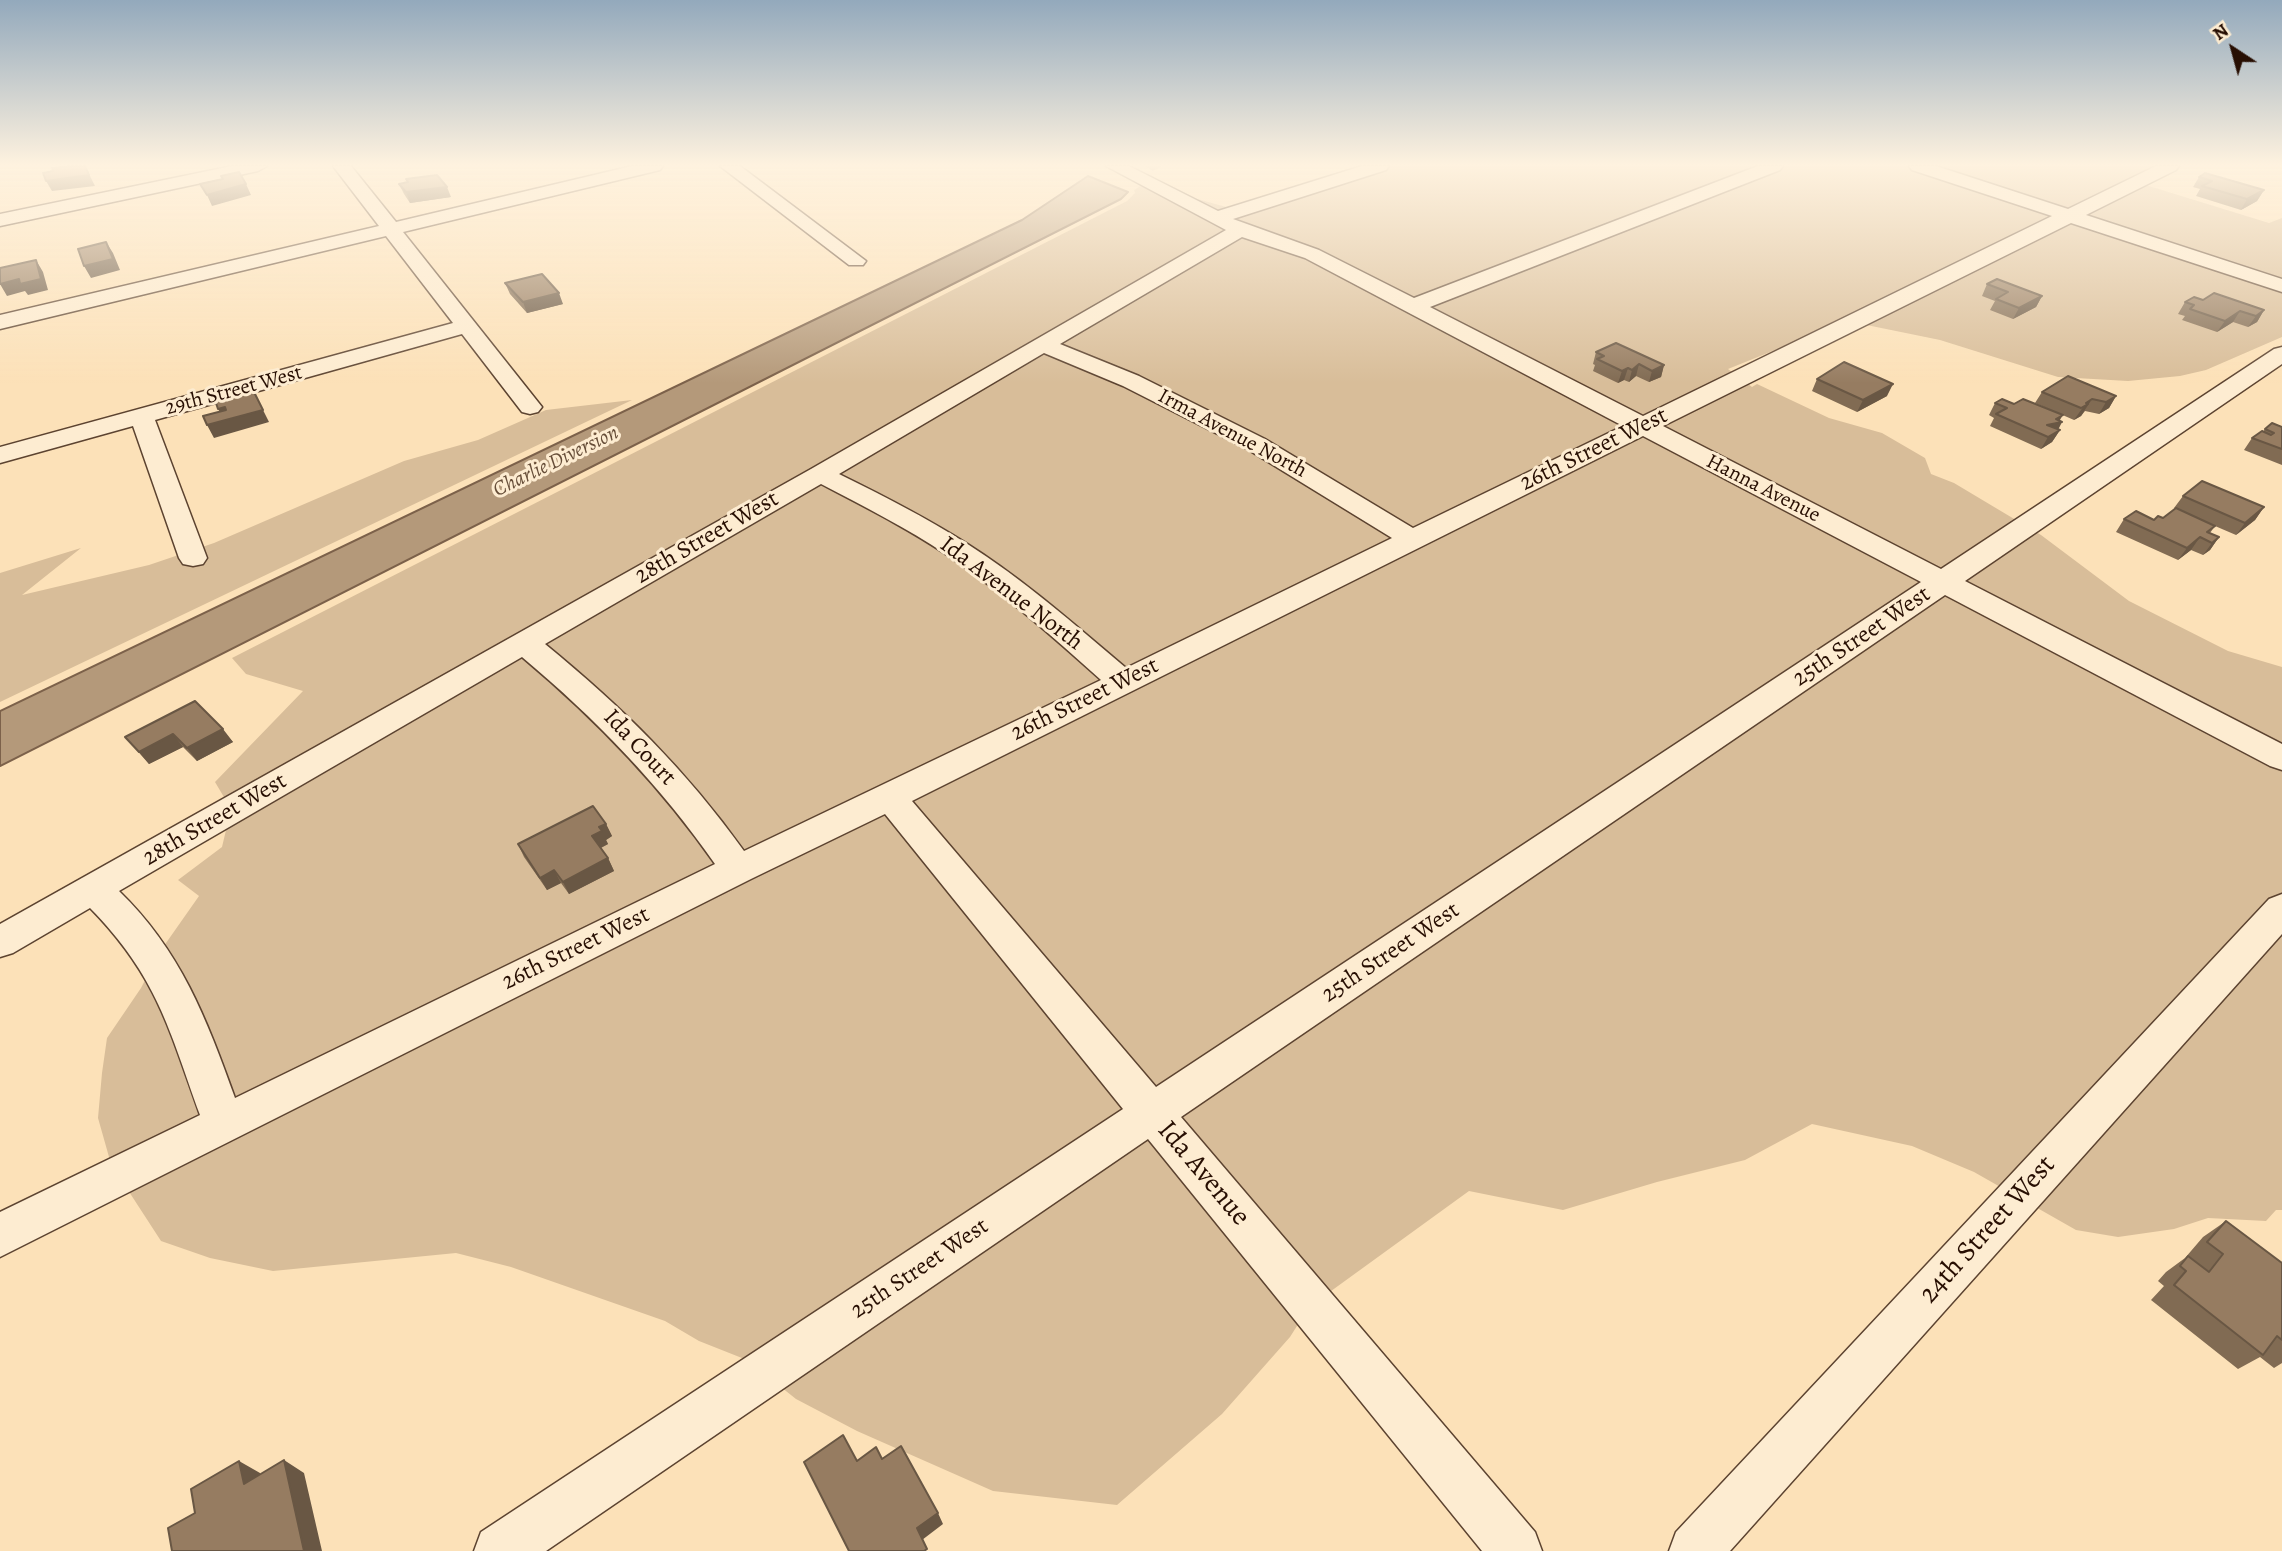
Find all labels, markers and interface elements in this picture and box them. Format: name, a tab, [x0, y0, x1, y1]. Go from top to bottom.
north arrow	[2198, 14, 2268, 84]
text: N	[2207, 17, 2234, 47]
street label: 29th Street West	[163, 361, 305, 421]
street label: Irma Avenue North	[1153, 384, 1311, 484]
street label: 26th Street West	[1515, 402, 1673, 498]
water label: Charlie Diversion	[489, 421, 623, 503]
street label: Hanna Avenue	[1702, 449, 1824, 529]
street label: 28th Street West	[630, 485, 784, 591]
street label: Ida Avenue North	[934, 531, 1088, 657]
street label: 25th Street West	[1788, 580, 1936, 694]
street label: 26th Street West	[1006, 652, 1164, 748]
street label: Ida Court	[597, 704, 681, 792]
street label: 28th Street West	[138, 767, 292, 873]
street label: 25th Street West	[1317, 896, 1465, 1010]
street label: 26th Street West	[497, 901, 655, 997]
street label: Ida Avenue	[1149, 1115, 1257, 1233]
street label: 24th Street West	[1913, 1149, 2063, 1311]
street label: 25th Street West	[846, 1212, 994, 1326]

